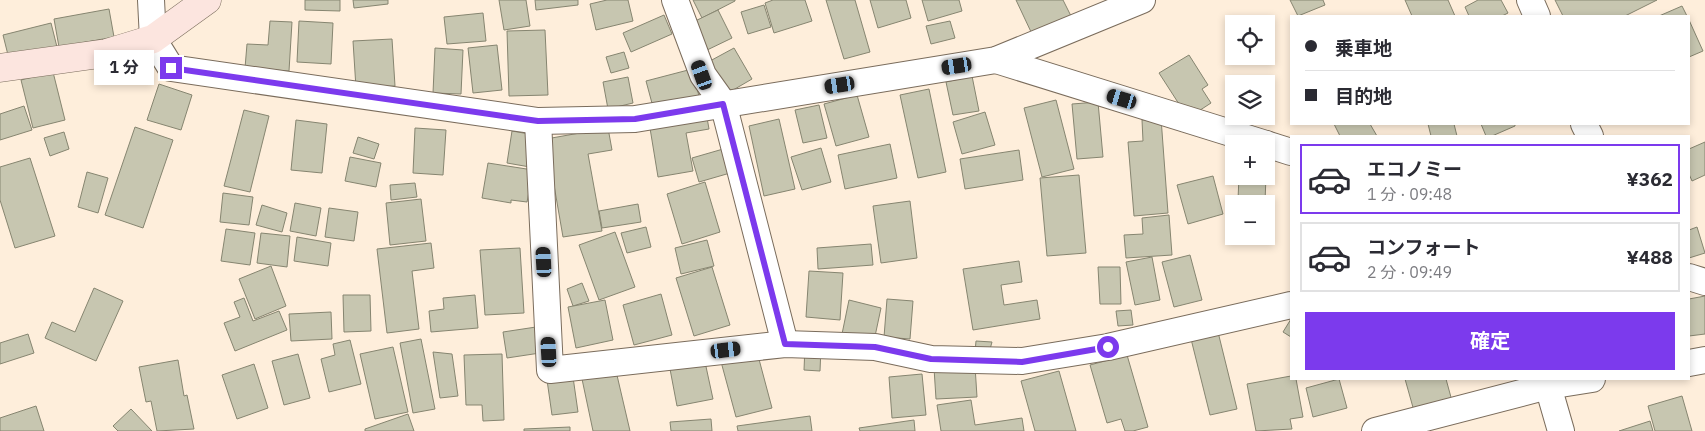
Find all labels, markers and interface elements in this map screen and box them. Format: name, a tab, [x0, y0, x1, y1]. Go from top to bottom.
map controls	[1225, 15, 1275, 245]
button: locate	[1225, 15, 1275, 65]
text: 乗車地	[1335, 36, 1392, 60]
callout: 1 分	[94, 50, 154, 86]
car	[941, 56, 972, 76]
text: 1 分	[109, 57, 139, 77]
route end	[160, 57, 182, 79]
car	[689, 58, 714, 92]
car	[824, 75, 855, 95]
button: layers	[1225, 75, 1275, 125]
text: 目的地	[1335, 84, 1392, 108]
car	[1105, 87, 1138, 111]
button: +	[1225, 135, 1275, 185]
icon: car	[1307, 157, 1352, 202]
text: エコノミー	[1367, 157, 1462, 181]
text: ¥362	[1626, 167, 1673, 191]
text: 1 分 · 09:48	[1367, 184, 1452, 204]
button: −	[1225, 195, 1275, 245]
icon: car	[1307, 235, 1352, 280]
text: コンフォート	[1367, 235, 1480, 259]
text: ¥488	[1626, 245, 1673, 269]
car	[535, 247, 552, 277]
text: 2 分 · 09:49	[1367, 262, 1452, 282]
button: 確定	[1305, 312, 1675, 370]
route start	[1097, 336, 1119, 358]
car	[540, 337, 557, 367]
car	[710, 341, 741, 359]

